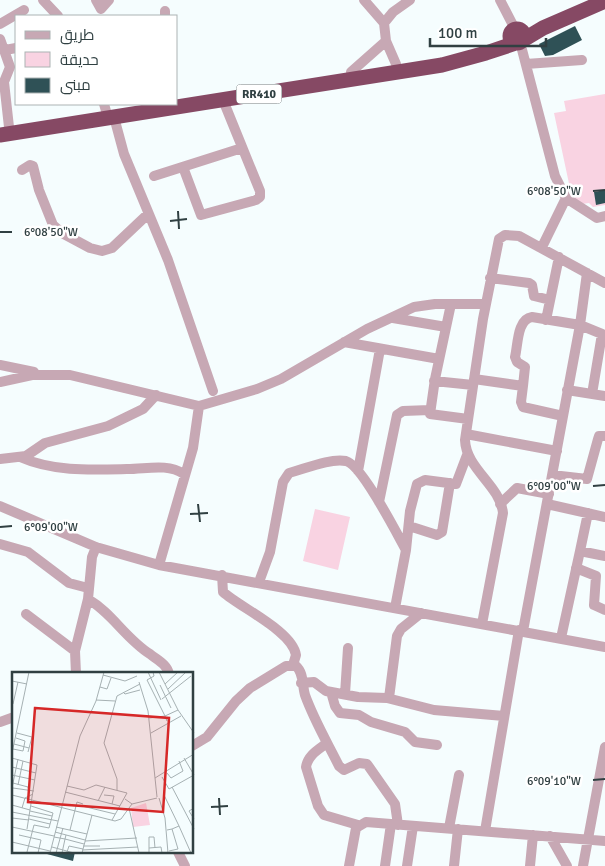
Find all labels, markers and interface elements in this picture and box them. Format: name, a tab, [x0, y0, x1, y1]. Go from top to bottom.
legend	[15, 15, 178, 105]
scale bar	[430, 15, 546, 47]
text: 100 m	[438, 24, 478, 42]
text: طريق	[60, 26, 94, 45]
text: حديقة	[60, 51, 99, 69]
text: مبنى	[60, 76, 91, 95]
road number: RR410	[236, 85, 282, 104]
text: 6°08'50"W	[527, 184, 581, 199]
text: 6°08'50"W	[24, 225, 78, 240]
text: 6°09'00"W	[527, 479, 581, 494]
text: 6°09'00"W	[24, 520, 78, 535]
inset map	[12, 672, 194, 854]
text: 6°09'10"W	[527, 774, 581, 789]

